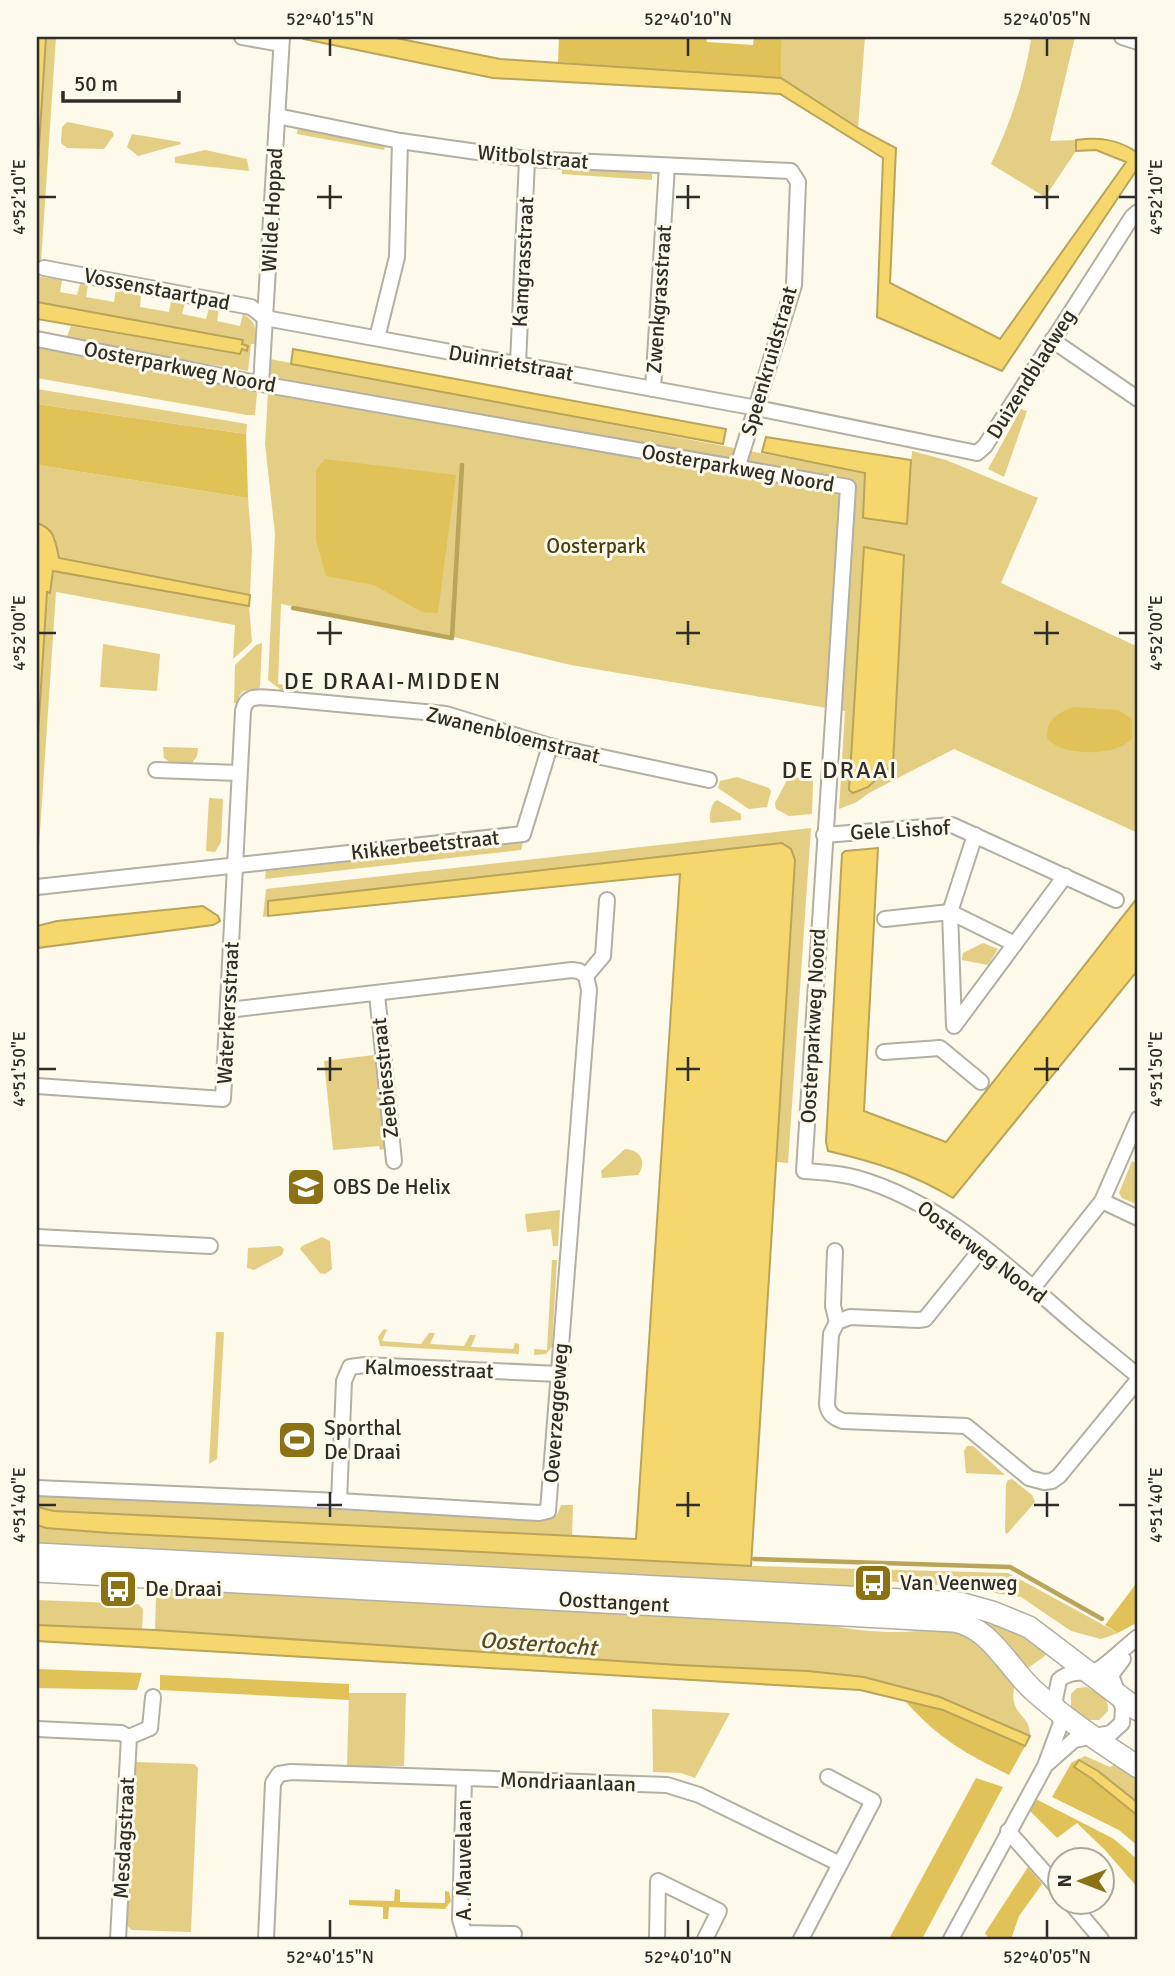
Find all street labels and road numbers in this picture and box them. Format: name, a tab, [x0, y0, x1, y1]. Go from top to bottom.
street label: Witbolstraat	[476, 139, 590, 175]
street label: Wilde Hoppad	[256, 147, 288, 273]
street label: Kamgrasstraat	[507, 196, 539, 328]
street label: Zwenkgrasstraat	[641, 224, 677, 374]
street label: Vossenstaartpad	[82, 262, 232, 316]
street label: Speenkruidstraat	[735, 283, 803, 439]
street label: Duizendbladweg	[981, 304, 1081, 444]
street label: Oosterparkweg Noord	[82, 336, 278, 398]
street label: Duinrietstraat	[447, 339, 575, 387]
street label: Oosterparkweg Noord	[640, 438, 836, 498]
street label: Zwanenbloemstraat	[424, 701, 602, 769]
street label: Gele Lishof	[849, 814, 951, 846]
street label: Kikkerbeetstraat	[350, 824, 500, 866]
street label: Oosterparkweg Noord	[795, 928, 831, 1124]
street label: Waterkersstraat	[211, 941, 245, 1085]
street label: Zeebiesstraat	[366, 1016, 404, 1140]
street label: Oosterweg Noord	[912, 1195, 1052, 1309]
street label: Oeverzeggeweg	[538, 1342, 574, 1484]
street label: Kalmoesstraat	[364, 1354, 494, 1384]
street label: Oosttangent	[558, 1586, 670, 1618]
street label: Mondriaanlaan	[500, 1767, 636, 1797]
street label: Mesdagstraat	[108, 1776, 140, 1900]
street label: A. Mauvelaan	[451, 1799, 477, 1921]

